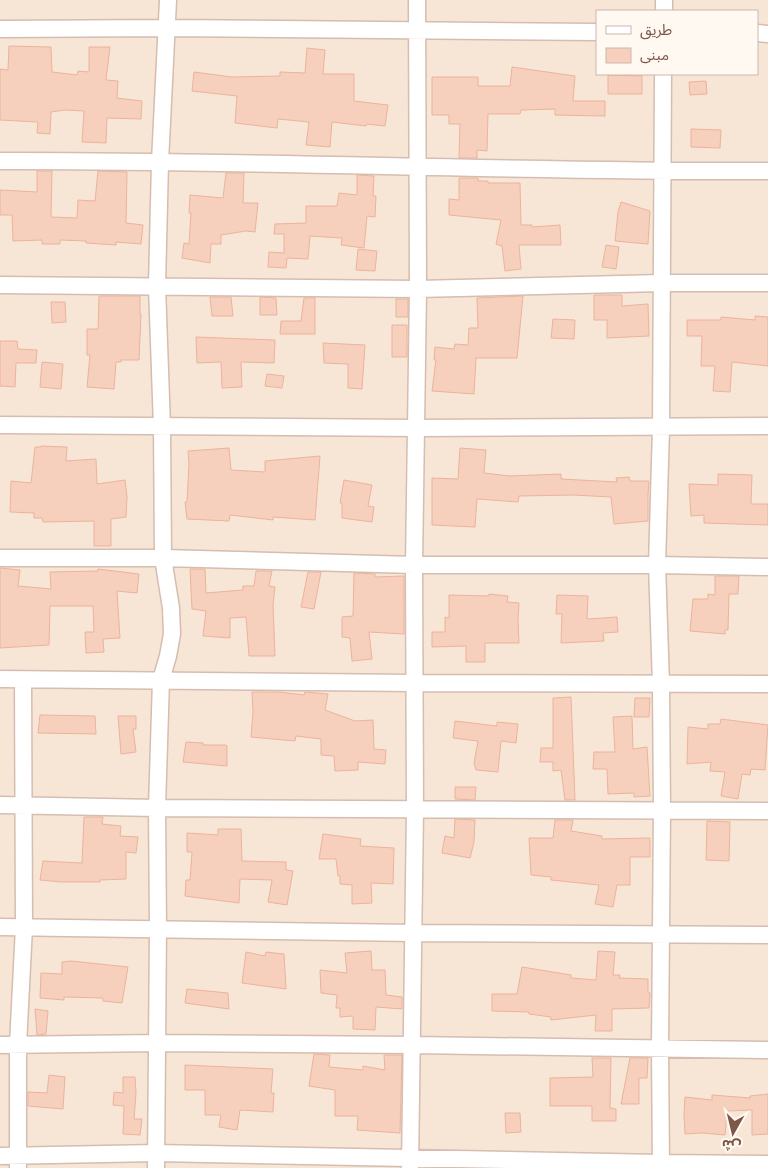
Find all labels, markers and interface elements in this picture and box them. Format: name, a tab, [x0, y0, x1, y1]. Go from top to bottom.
legend	[596, 10, 758, 75]
text: طريق	[640, 20, 672, 40]
text: مبنى	[640, 45, 669, 64]
north arrow	[708, 1108, 758, 1158]
text: ش	[720, 1137, 742, 1156]

